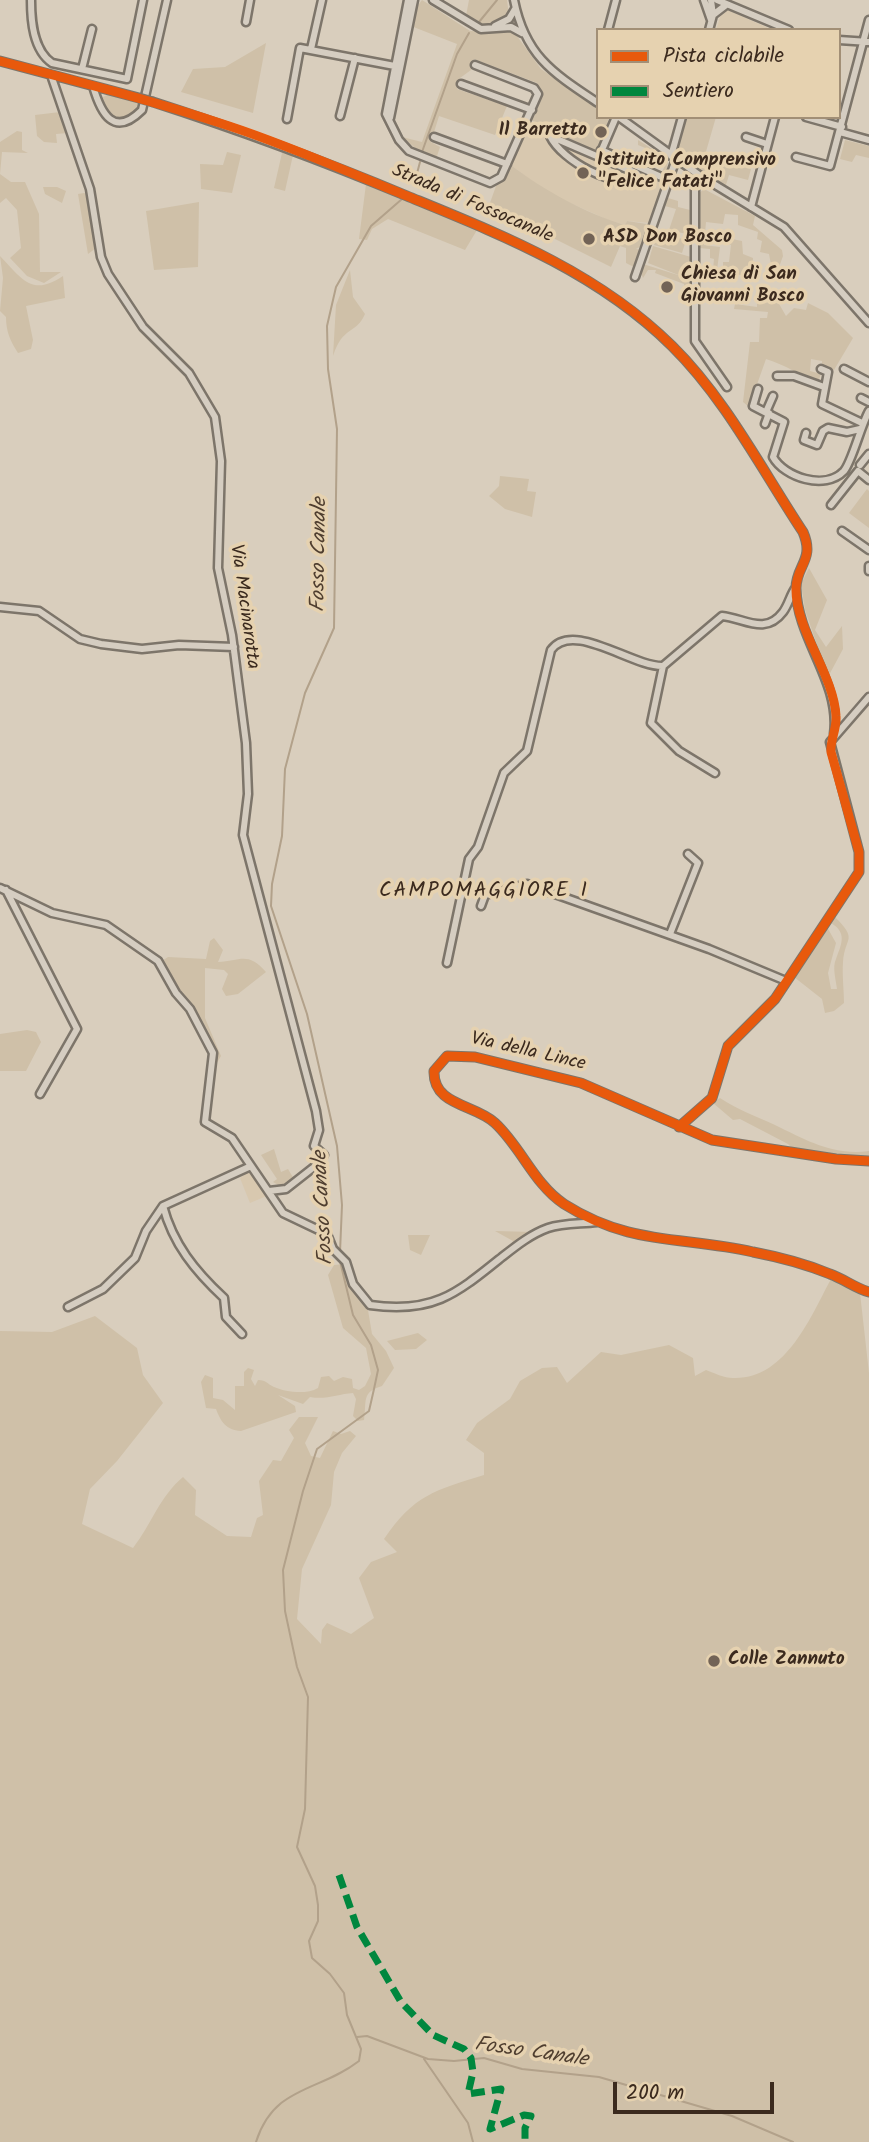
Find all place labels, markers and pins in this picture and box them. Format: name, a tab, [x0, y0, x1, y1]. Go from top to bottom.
place label: Il Barretto	[498, 121, 587, 143]
marker: Il Barretto	[593, 124, 609, 140]
place label: Istituito Comprensivo "Felice Fatati"	[597, 151, 776, 195]
marker: Istituito Comprensivo "Felice Fatati"	[575, 165, 591, 181]
place label: ASD Don Bosco	[603, 228, 732, 250]
marker: ASD Don Bosco	[581, 231, 597, 247]
place label: Chiesa di San Giovanni Bosco	[681, 265, 804, 309]
marker: Chiesa di San Giovanni Bosco	[659, 279, 675, 295]
place label: Colle Zannuto	[728, 1650, 845, 1672]
marker: Colle Zannuto	[706, 1653, 722, 1669]

